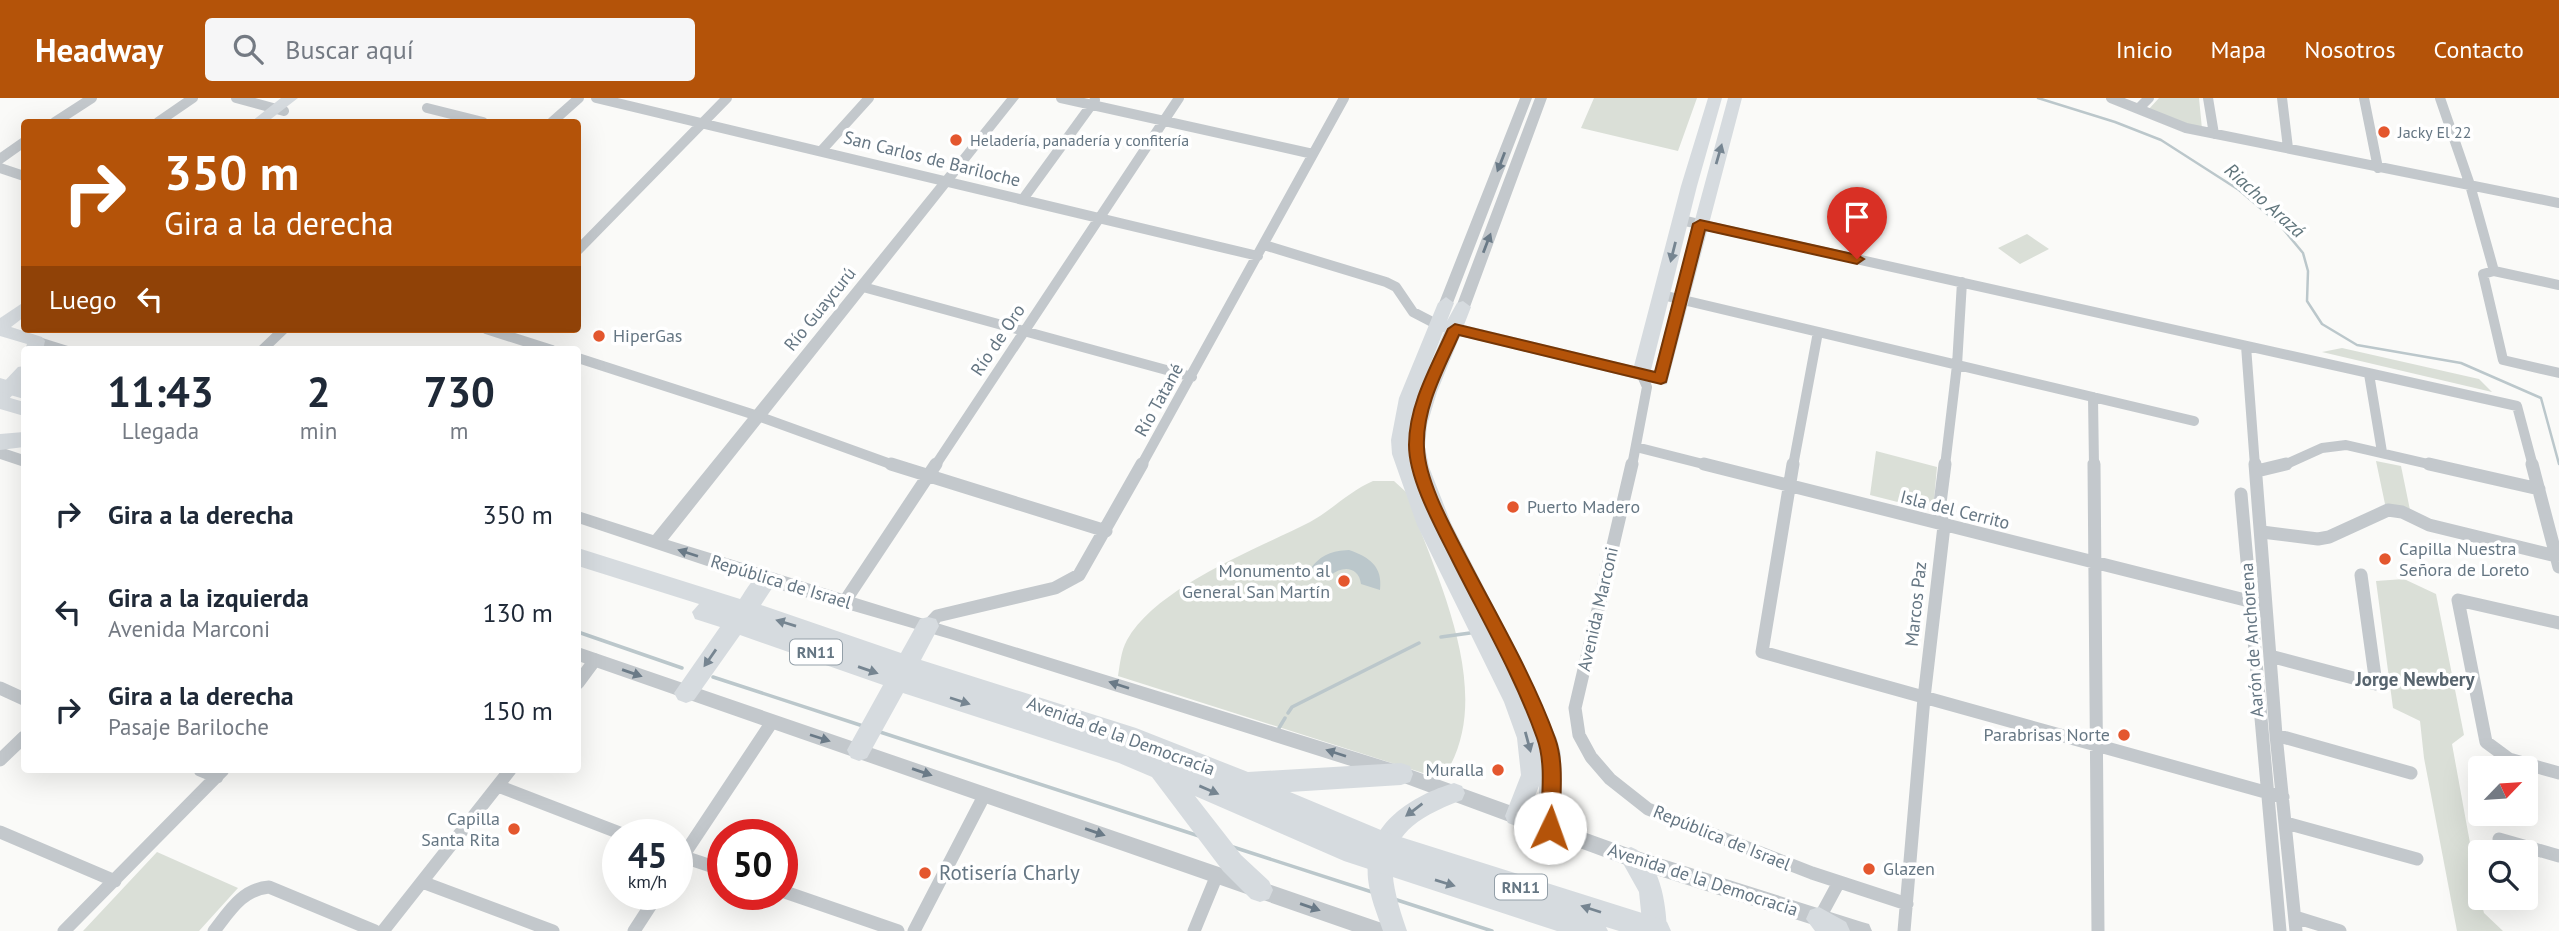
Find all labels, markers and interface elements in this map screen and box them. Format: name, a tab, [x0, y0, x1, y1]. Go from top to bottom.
search box	[205, 18, 695, 81]
text: Headway	[35, 28, 163, 71]
icon: search	[229, 30, 267, 68]
text: Buscar aquí	[285, 33, 414, 66]
text: Inicio	[2116, 34, 2173, 65]
text: Mapa	[2211, 34, 2266, 65]
text: Nosotros	[2304, 34, 2396, 65]
text: Contacto	[2434, 34, 2524, 65]
place label: Jacky El 22	[2397, 122, 2471, 142]
marker: Jacky El 22	[2376, 124, 2392, 140]
street label: San Carlos de Bariloche	[841, 125, 1023, 192]
place label: Heladería, panadería y confitería	[970, 130, 1189, 150]
marker: Heladería, panadería y confitería	[948, 132, 964, 148]
text: 350 m	[164, 140, 299, 204]
one-way arrow	[1715, 143, 1725, 164]
icon: right	[49, 147, 140, 238]
one-way arrow	[1496, 151, 1507, 172]
water label: Riacho Arazá	[2220, 158, 2311, 243]
pin	[1827, 187, 1887, 259]
icon: arrive	[1838, 198, 1876, 236]
text: Gira a la derecha	[164, 202, 394, 244]
one-way arrow	[1482, 233, 1493, 254]
one-way arrow	[1667, 242, 1677, 263]
street label: Río Guaycurú	[779, 262, 860, 355]
icon: left	[131, 280, 169, 318]
text: Luego	[49, 283, 117, 316]
street label: Río de Oro	[965, 299, 1030, 380]
place label: HiperGas	[613, 324, 682, 347]
marker: HiperGas	[591, 328, 607, 344]
street label: Río Tatané	[1129, 359, 1188, 440]
text: 11:43	[107, 364, 214, 419]
text: 2	[307, 364, 330, 419]
text: 730	[423, 364, 495, 419]
text: Llegada	[122, 416, 199, 445]
text: min	[300, 416, 337, 445]
text: m	[450, 416, 468, 445]
street label: Isla del Cerrito	[1898, 485, 2012, 534]
icon: right	[49, 495, 87, 533]
place label: Puerto Madero	[1527, 495, 1640, 518]
text: Gira a la derecha	[108, 498, 294, 531]
text: 350 m	[482, 498, 553, 531]
marker: Puerto Madero	[1505, 499, 1521, 515]
place label: Capilla Nuestra Señora de Loreto	[2399, 537, 2529, 581]
street label: Avenida Marconi	[1572, 544, 1623, 673]
one-way arrow	[678, 548, 699, 558]
street label: República de Israel	[708, 549, 855, 614]
marker: Capilla Nuestra Señora de Loreto	[2377, 551, 2393, 567]
place label: Monumento al General San Martín	[1182, 559, 1331, 603]
street label: Marcos Paz	[1900, 560, 1931, 648]
street label: Aarón de Anchorena	[2235, 562, 2268, 718]
marker: Monumento al General San Martín	[1336, 573, 1352, 589]
text: Gira a la izquierda	[108, 581, 309, 614]
icon: left	[49, 593, 87, 631]
text: 130 m	[482, 596, 553, 629]
text: Avenida Marconi	[108, 614, 270, 643]
one-way arrow	[775, 618, 796, 628]
road number: RN11	[790, 639, 842, 664]
one-way arrow	[703, 649, 717, 667]
one-way arrow	[858, 665, 879, 676]
district label: Jorge Newbery	[2354, 667, 2476, 691]
one-way arrow	[621, 668, 642, 679]
text: Gira a la derecha	[108, 679, 294, 712]
one-way arrow	[1108, 679, 1129, 689]
icon: right	[49, 691, 87, 729]
street label: Avenida de la Democracia	[1024, 691, 1218, 780]
text: 150 m	[482, 694, 553, 727]
one-way arrow	[950, 696, 971, 707]
text: Pasaje Bariloche	[108, 712, 269, 741]
place label: Parabrisas Norte	[1984, 723, 2110, 746]
marker: Parabrisas Norte	[2116, 727, 2132, 743]
one-way arrow	[1523, 731, 1534, 753]
one-way arrow	[810, 733, 831, 743]
one-way arrow	[1325, 748, 1346, 758]
north arrow	[2468, 756, 2538, 826]
map controls	[2468, 756, 2538, 910]
place label: Muralla	[1426, 758, 1484, 781]
marker: Muralla	[1490, 762, 1506, 778]
one-way arrow	[912, 767, 933, 778]
one-way arrow	[1199, 784, 1219, 796]
position arrow	[1513, 791, 1587, 865]
street label: República de Israel	[1650, 800, 1795, 876]
one-way arrow	[1406, 803, 1424, 818]
place label: Capilla Santa Rita	[421, 807, 500, 851]
speed limit sign: 50	[707, 819, 798, 910]
marker: Capilla Santa Rita	[506, 821, 522, 837]
one-way arrow	[1085, 827, 1106, 838]
text: 45	[628, 832, 667, 878]
street label: Avenida de la Democracia	[1605, 838, 1801, 921]
button: search	[2468, 840, 2538, 910]
place label: Glazen	[1883, 857, 1935, 880]
place label: Rotisería Charly	[939, 859, 1080, 886]
marker: Glazen	[1861, 861, 1877, 877]
marker: Rotisería Charly	[917, 865, 933, 881]
text: km/h	[628, 870, 667, 893]
road number: RN11	[1495, 874, 1547, 900]
one-way arrow	[1435, 878, 1456, 888]
one-way arrow	[1300, 902, 1321, 913]
one-way arrow	[1580, 903, 1601, 914]

